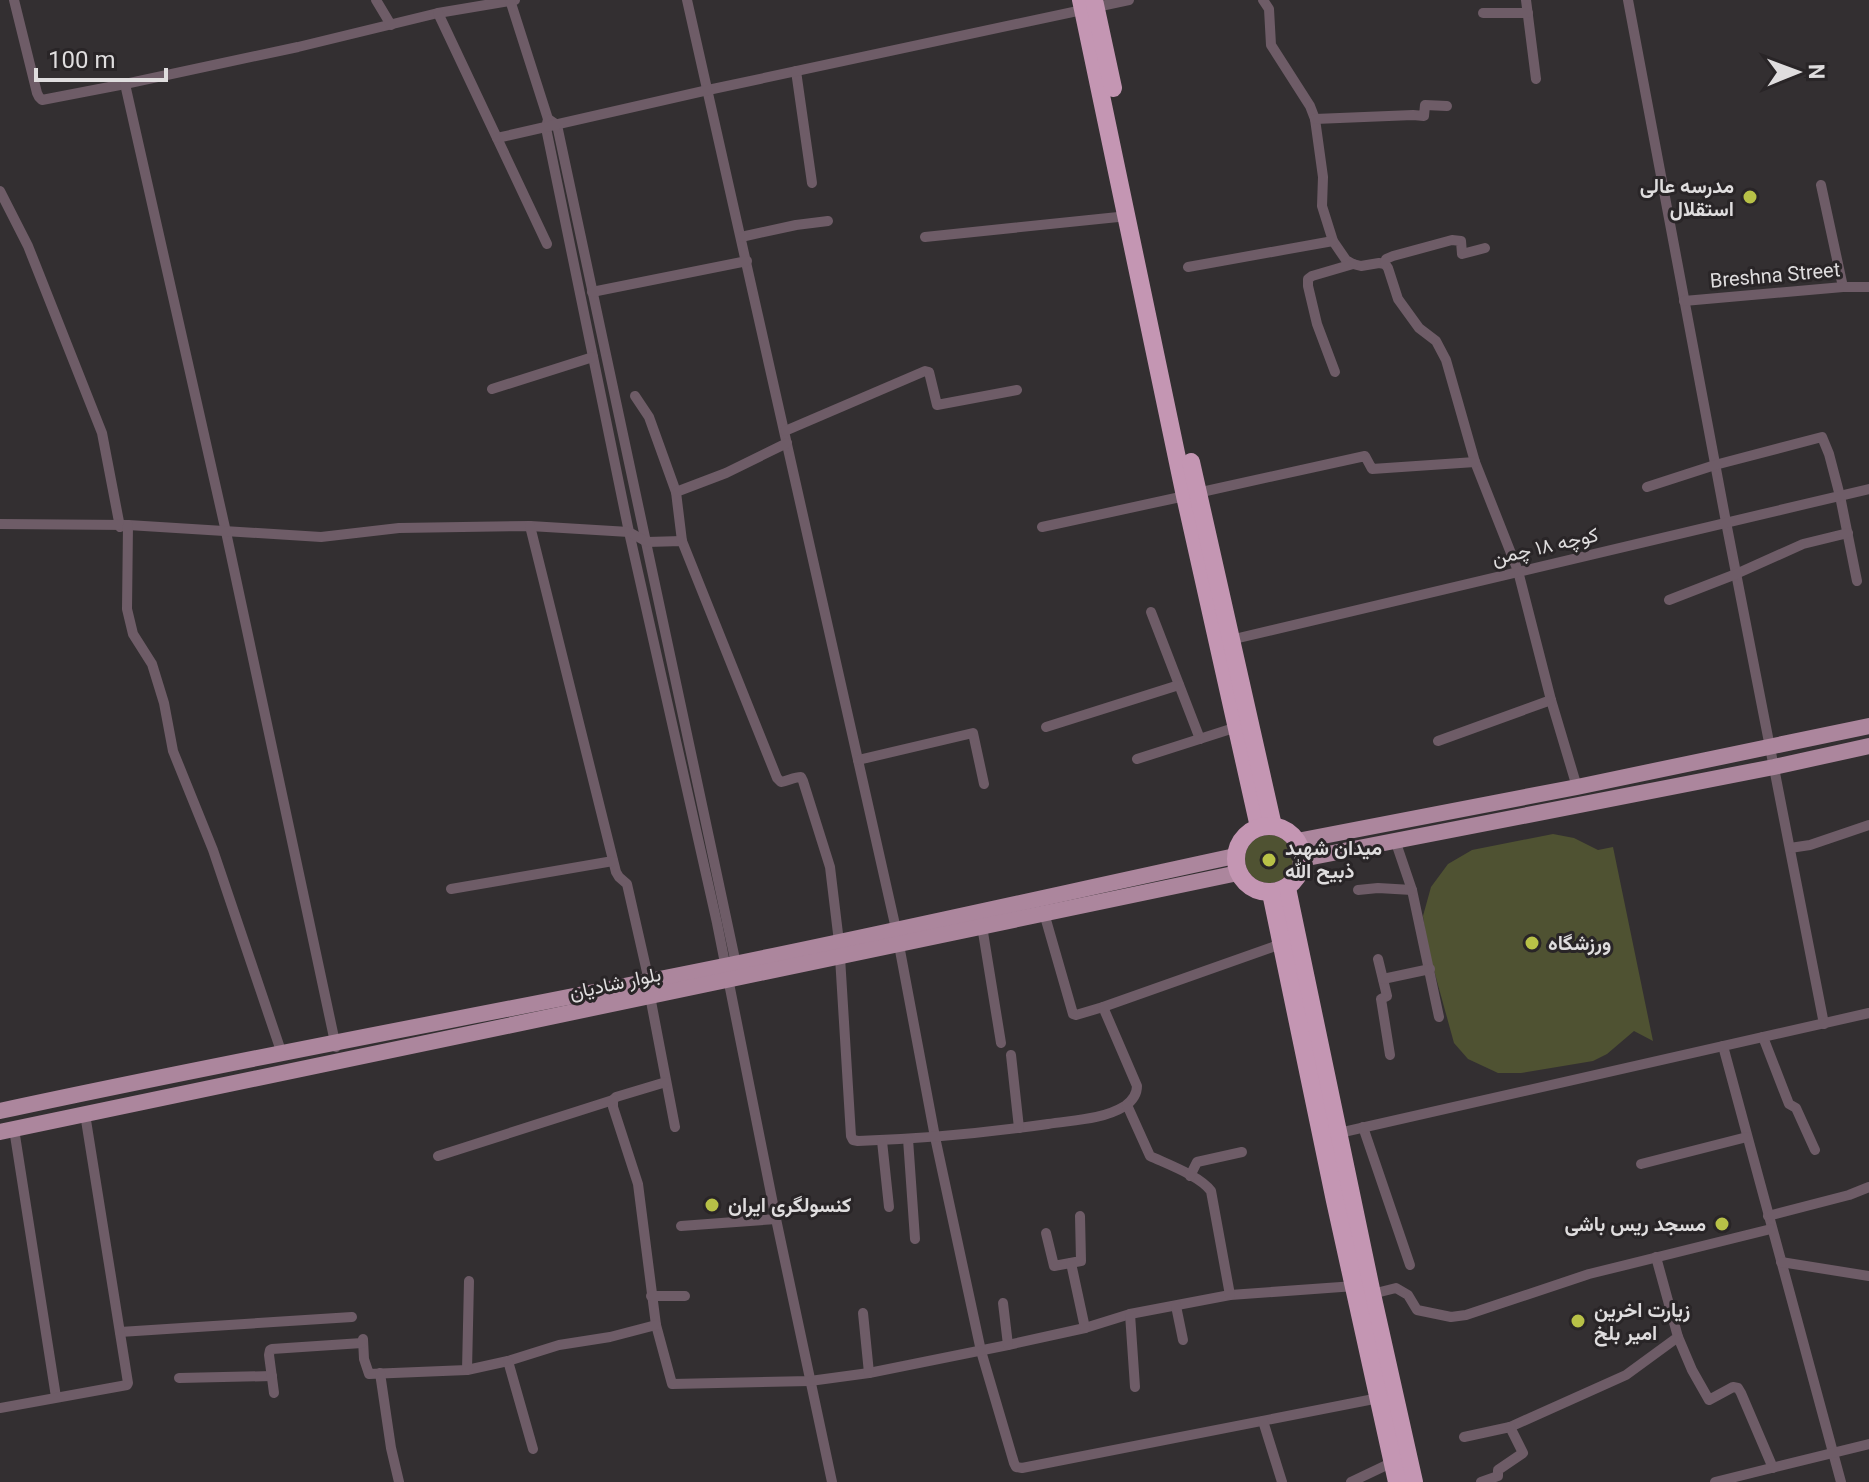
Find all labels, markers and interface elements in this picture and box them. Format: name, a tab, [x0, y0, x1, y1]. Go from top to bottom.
scale bar	[36, 32, 166, 82]
north arrow	[1757, 32, 1837, 112]
text: 100 m	[48, 46, 115, 74]
text: N	[1804, 64, 1829, 80]
place label: مدرسه عالی استقلال	[1640, 174, 1734, 221]
marker: مدرسه عالی استقلال	[1741, 188, 1759, 206]
street label: Breshna Street	[1709, 257, 1841, 293]
street label: كوچه ١٨ چمن	[1490, 522, 1601, 572]
place label: میدان شهید ذبیح الله	[1285, 836, 1382, 885]
marker: میدان شهید ذبیح الله	[1260, 851, 1278, 869]
place label: ورزشگاه	[1548, 931, 1611, 956]
marker: ورزشگاه	[1523, 934, 1541, 952]
street label: بلوار شادیان	[567, 962, 663, 1005]
place label: کنسولگری ایران	[728, 1193, 851, 1218]
marker: کنسولگری ایران	[703, 1196, 721, 1214]
place label: مسجد ریس باشی	[1565, 1212, 1706, 1237]
marker: مسجد ریس باشی	[1713, 1215, 1731, 1233]
place label: زیارت اخرین امیر بلخ	[1594, 1298, 1690, 1347]
marker: زیارت اخرین امیر بلخ	[1569, 1312, 1587, 1330]

